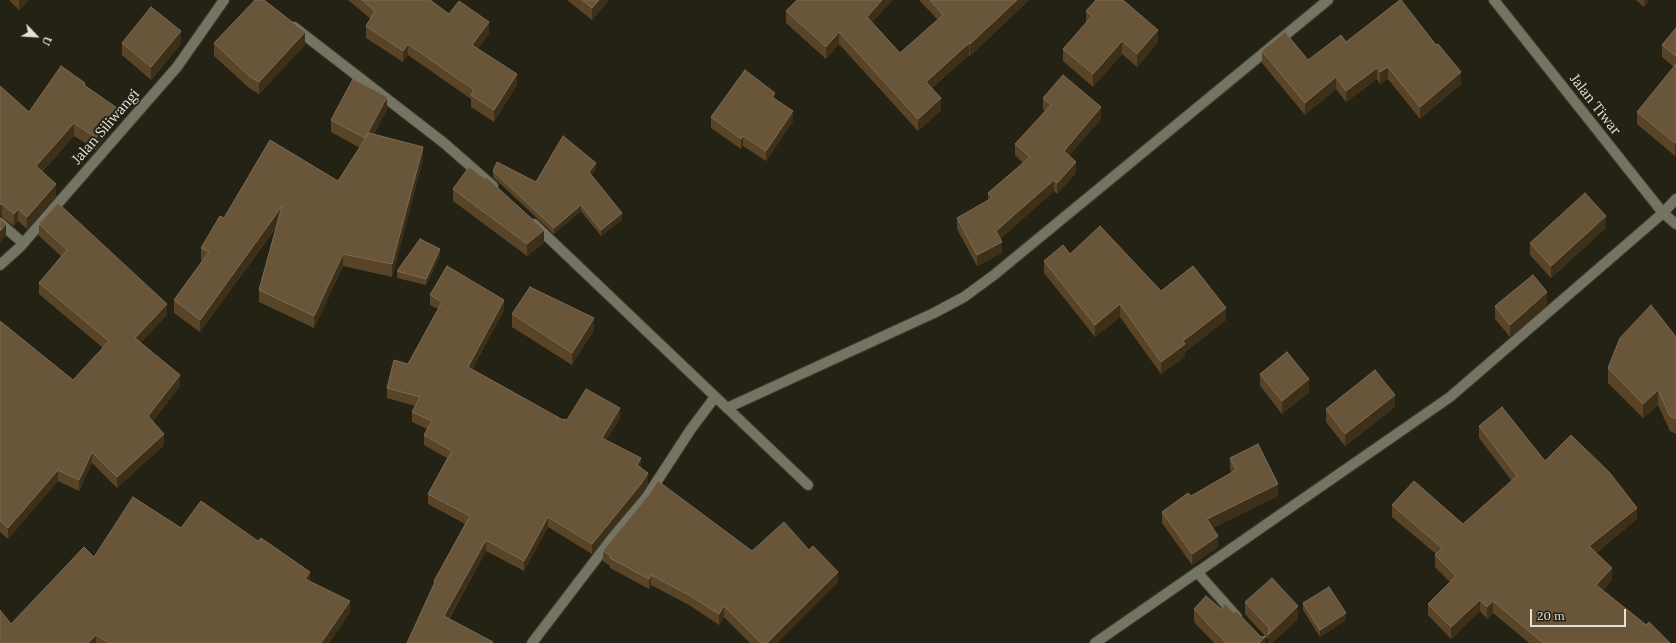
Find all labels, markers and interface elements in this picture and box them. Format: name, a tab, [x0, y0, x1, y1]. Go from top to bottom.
north arrow	[16, 16, 56, 56]
text: U	[39, 34, 55, 48]
street label: Jalan Tiwar	[1566, 71, 1624, 139]
street label: Jalan Siliwangi	[69, 86, 143, 168]
scale bar	[1532, 601, 1628, 627]
text: 20 m	[1537, 608, 1565, 623]

